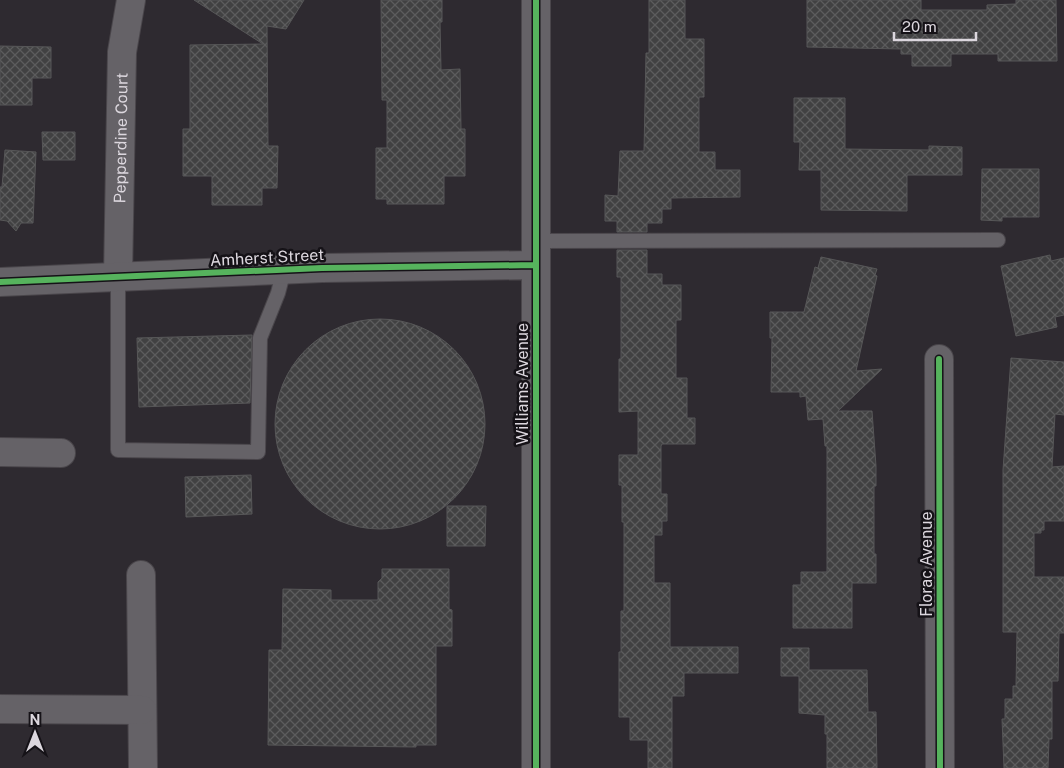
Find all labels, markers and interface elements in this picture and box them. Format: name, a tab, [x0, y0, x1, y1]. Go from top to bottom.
scale bar	[894, 10, 976, 42]
text: 20 m	[902, 18, 937, 35]
street label: Pepperdine Court	[110, 72, 132, 204]
street label: Amherst Street	[209, 245, 325, 270]
street label: Williams Avenue	[513, 323, 532, 445]
street label: Florac Avenue	[917, 511, 936, 617]
north arrow	[10, 708, 60, 758]
text: N	[30, 712, 40, 728]

